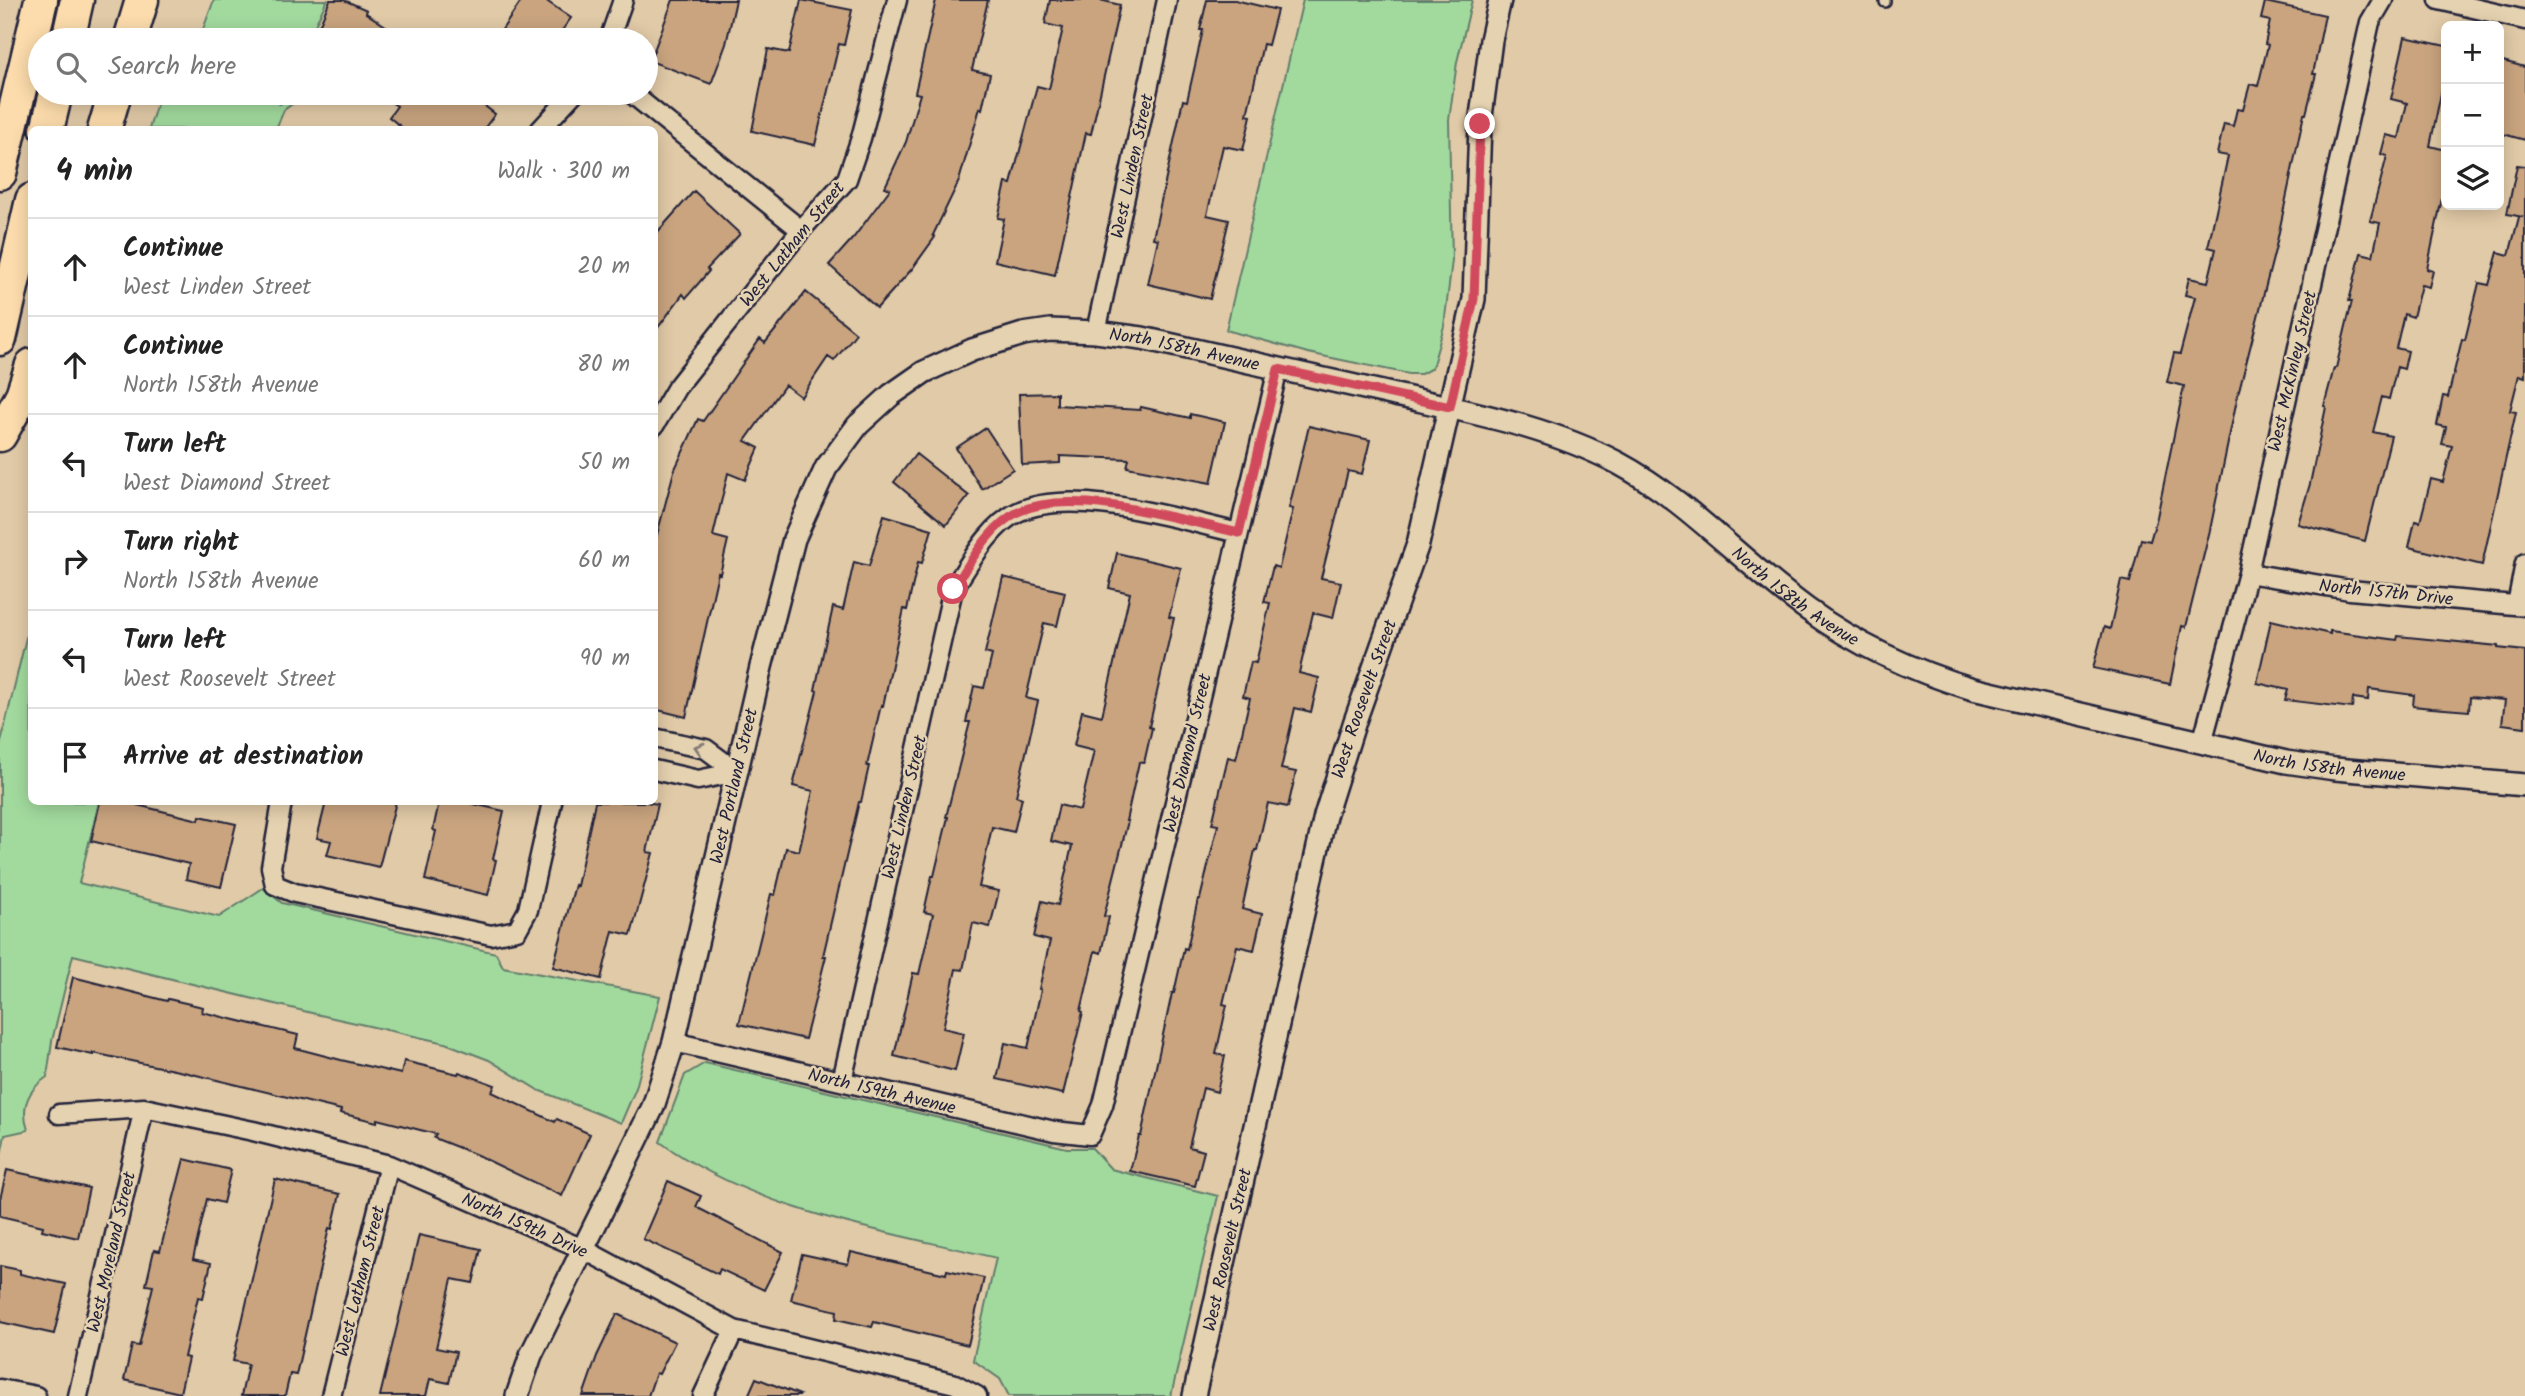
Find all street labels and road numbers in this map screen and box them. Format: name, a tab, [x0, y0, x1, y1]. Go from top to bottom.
street label: West Linden Street	[1104, 90, 1163, 241]
street label: West Latham Street	[733, 175, 854, 314]
street label: West McKinley Street	[2261, 287, 2326, 455]
street label: North 158th Avenue	[1107, 321, 1262, 380]
street label: North 158th Avenue	[1724, 540, 1864, 655]
street label: North 157th Drive	[2317, 572, 2455, 615]
street label: West Roosevelt Street	[1325, 615, 1406, 783]
street label: West Diamond Street	[1156, 670, 1221, 836]
street label: West Portland Street	[703, 704, 767, 867]
street label: West Linden Street	[875, 731, 936, 882]
street label: North 158th Avenue	[2250, 742, 2407, 791]
street label: North 159th Avenue	[805, 1061, 959, 1124]
street label: West Roosevelt Street	[1196, 1165, 1261, 1334]
street label: West Moreland Street	[80, 1168, 145, 1336]
street label: North 159th Drive	[457, 1186, 592, 1267]
street label: West Latham Street	[329, 1202, 394, 1360]

